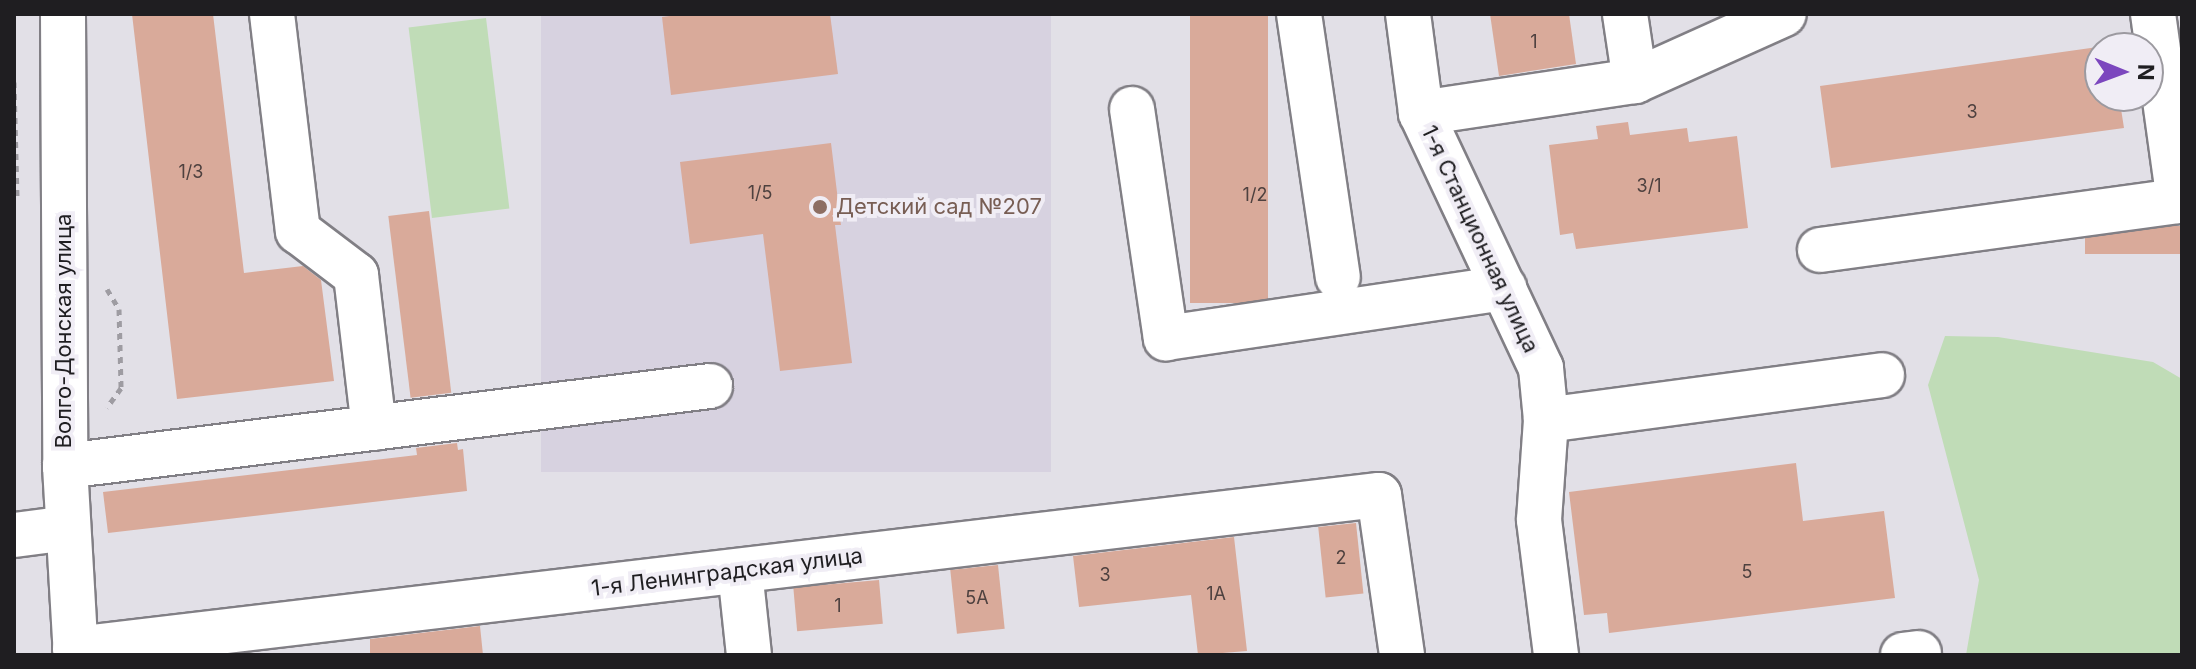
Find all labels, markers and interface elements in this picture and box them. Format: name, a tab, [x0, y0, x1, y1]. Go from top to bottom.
house number: 1	[1530, 31, 1538, 53]
north arrow	[2084, 32, 2164, 112]
text: N	[2133, 64, 2159, 81]
house number: 3	[1966, 101, 1978, 123]
street label: 1-я Станционная улица	[1416, 121, 1544, 357]
house number: 1/3	[179, 161, 203, 183]
house number: 3/1	[1637, 175, 1661, 197]
house number: 1/5	[748, 182, 772, 204]
house number: 1/2	[1243, 184, 1267, 206]
place label: Детский сад №207	[836, 194, 1042, 220]
marker: Детский сад №207	[811, 198, 829, 216]
street label: Волго-Донская улица	[51, 214, 77, 448]
street label: 1-я Ленинградская улица	[590, 542, 864, 602]
house number: 2	[1336, 547, 1346, 569]
house number: 5	[1742, 561, 1752, 583]
house number: 3	[1099, 564, 1111, 586]
house number: 1А	[1206, 583, 1226, 605]
house number: 5А	[965, 587, 989, 609]
house number: 1	[834, 595, 842, 617]

